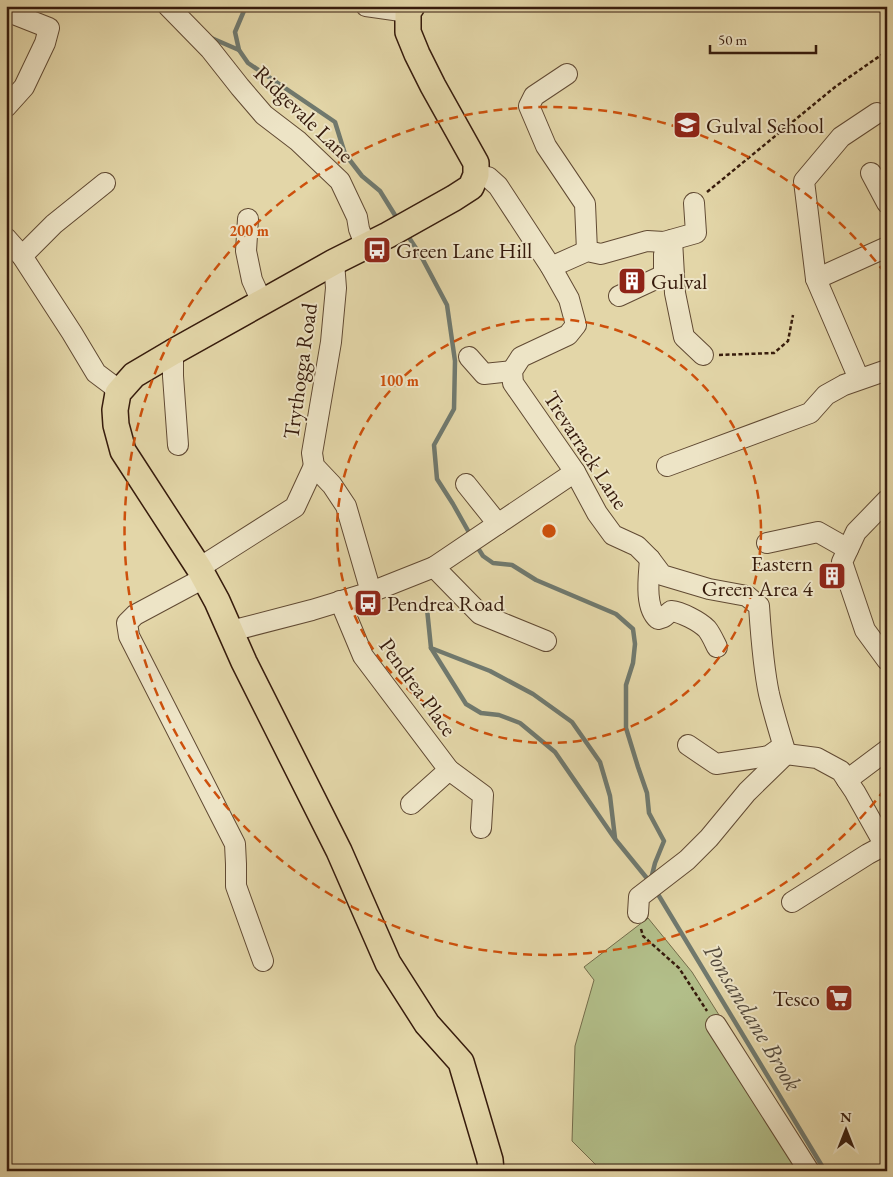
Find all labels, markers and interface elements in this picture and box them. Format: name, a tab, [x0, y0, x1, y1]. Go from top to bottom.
scale bar	[710, 22, 817, 54]
text: 50 m	[718, 30, 747, 49]
street label: Ridgevale Lane	[248, 59, 361, 169]
school or university icon: Gulval School	[672, 110, 702, 140]
place label: Gulval School	[706, 111, 824, 140]
text: 200 m	[229, 221, 269, 240]
bus stop icon: Green Lane Hill	[362, 235, 392, 265]
place label: Green Lane Hill	[396, 236, 532, 265]
building icon: Gulval	[617, 266, 647, 296]
place label: Gulval	[651, 267, 707, 296]
street label: Trythogga Road	[276, 300, 324, 441]
text: 100 m	[379, 371, 419, 390]
street label: Trevarrack Lane	[537, 385, 635, 515]
centre of rings	[540, 522, 558, 540]
place label: Eastern Green Area 4	[702, 549, 813, 603]
building icon: Eastern Green Area 4	[817, 561, 847, 591]
bus stop icon: Pendrea Road	[353, 588, 383, 618]
place label: Pendrea Road	[387, 589, 505, 618]
street label: Pendrea Place	[373, 632, 464, 742]
water label: Ponsandane Brook	[697, 938, 809, 1097]
supermarket icon: Tesco	[824, 983, 854, 1013]
place label: Tesco	[772, 984, 820, 1013]
north arrow	[820, 1104, 870, 1154]
text: N	[840, 1108, 852, 1126]

